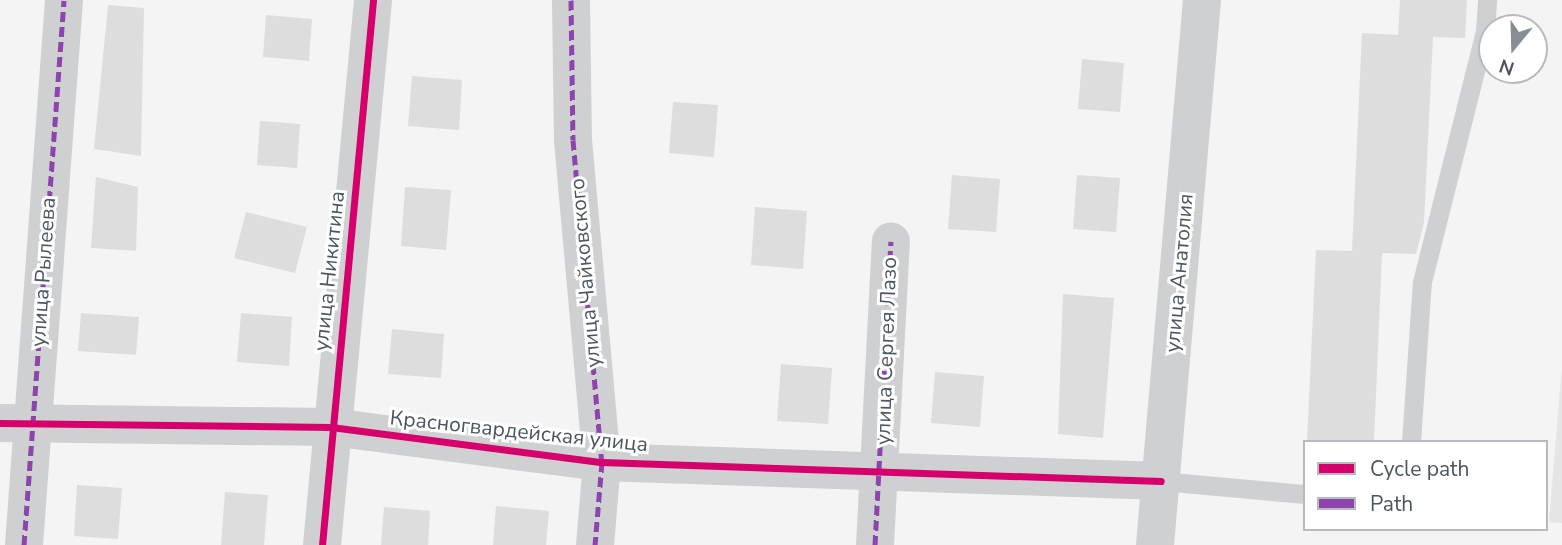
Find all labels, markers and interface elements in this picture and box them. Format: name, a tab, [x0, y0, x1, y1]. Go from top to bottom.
north arrow	[1478, 14, 1548, 84]
text: N	[1496, 52, 1518, 82]
street label: улица Чайковского	[564, 177, 606, 369]
street label: улица Никитина	[308, 190, 350, 352]
street label: улица Анатолия	[1159, 192, 1199, 354]
street label: улица Рылеева	[25, 196, 61, 348]
street label: улица Сергея Лазо	[870, 257, 902, 445]
street label: Красногвардейская улица	[389, 405, 649, 457]
legend	[1303, 440, 1548, 531]
text: Cycle path	[1370, 455, 1469, 483]
text: Path	[1370, 490, 1413, 518]

